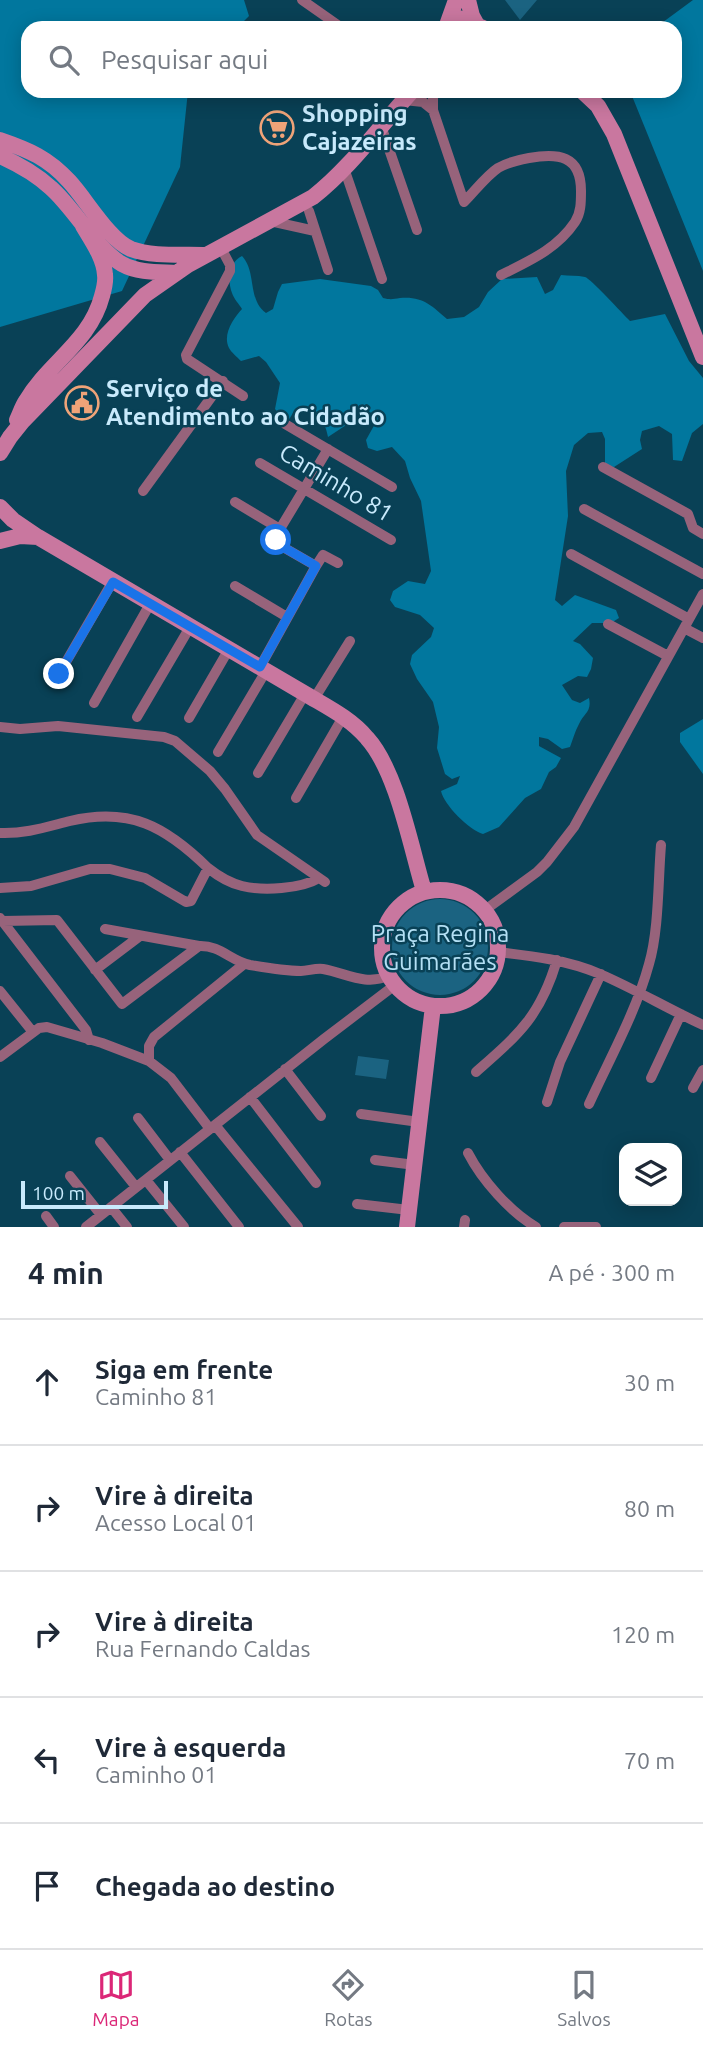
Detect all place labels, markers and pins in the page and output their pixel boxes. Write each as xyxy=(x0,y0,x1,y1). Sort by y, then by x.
place label: Shopping Cajazeiras xyxy=(302,100,417,155)
supermarket icon: Shopping Cajazeiras xyxy=(258,109,296,147)
place label: Serviço de Atendimento ao Cidadão xyxy=(106,375,385,430)
public building icon: Serviço de Atendimento ao Cidadão xyxy=(63,384,101,422)

